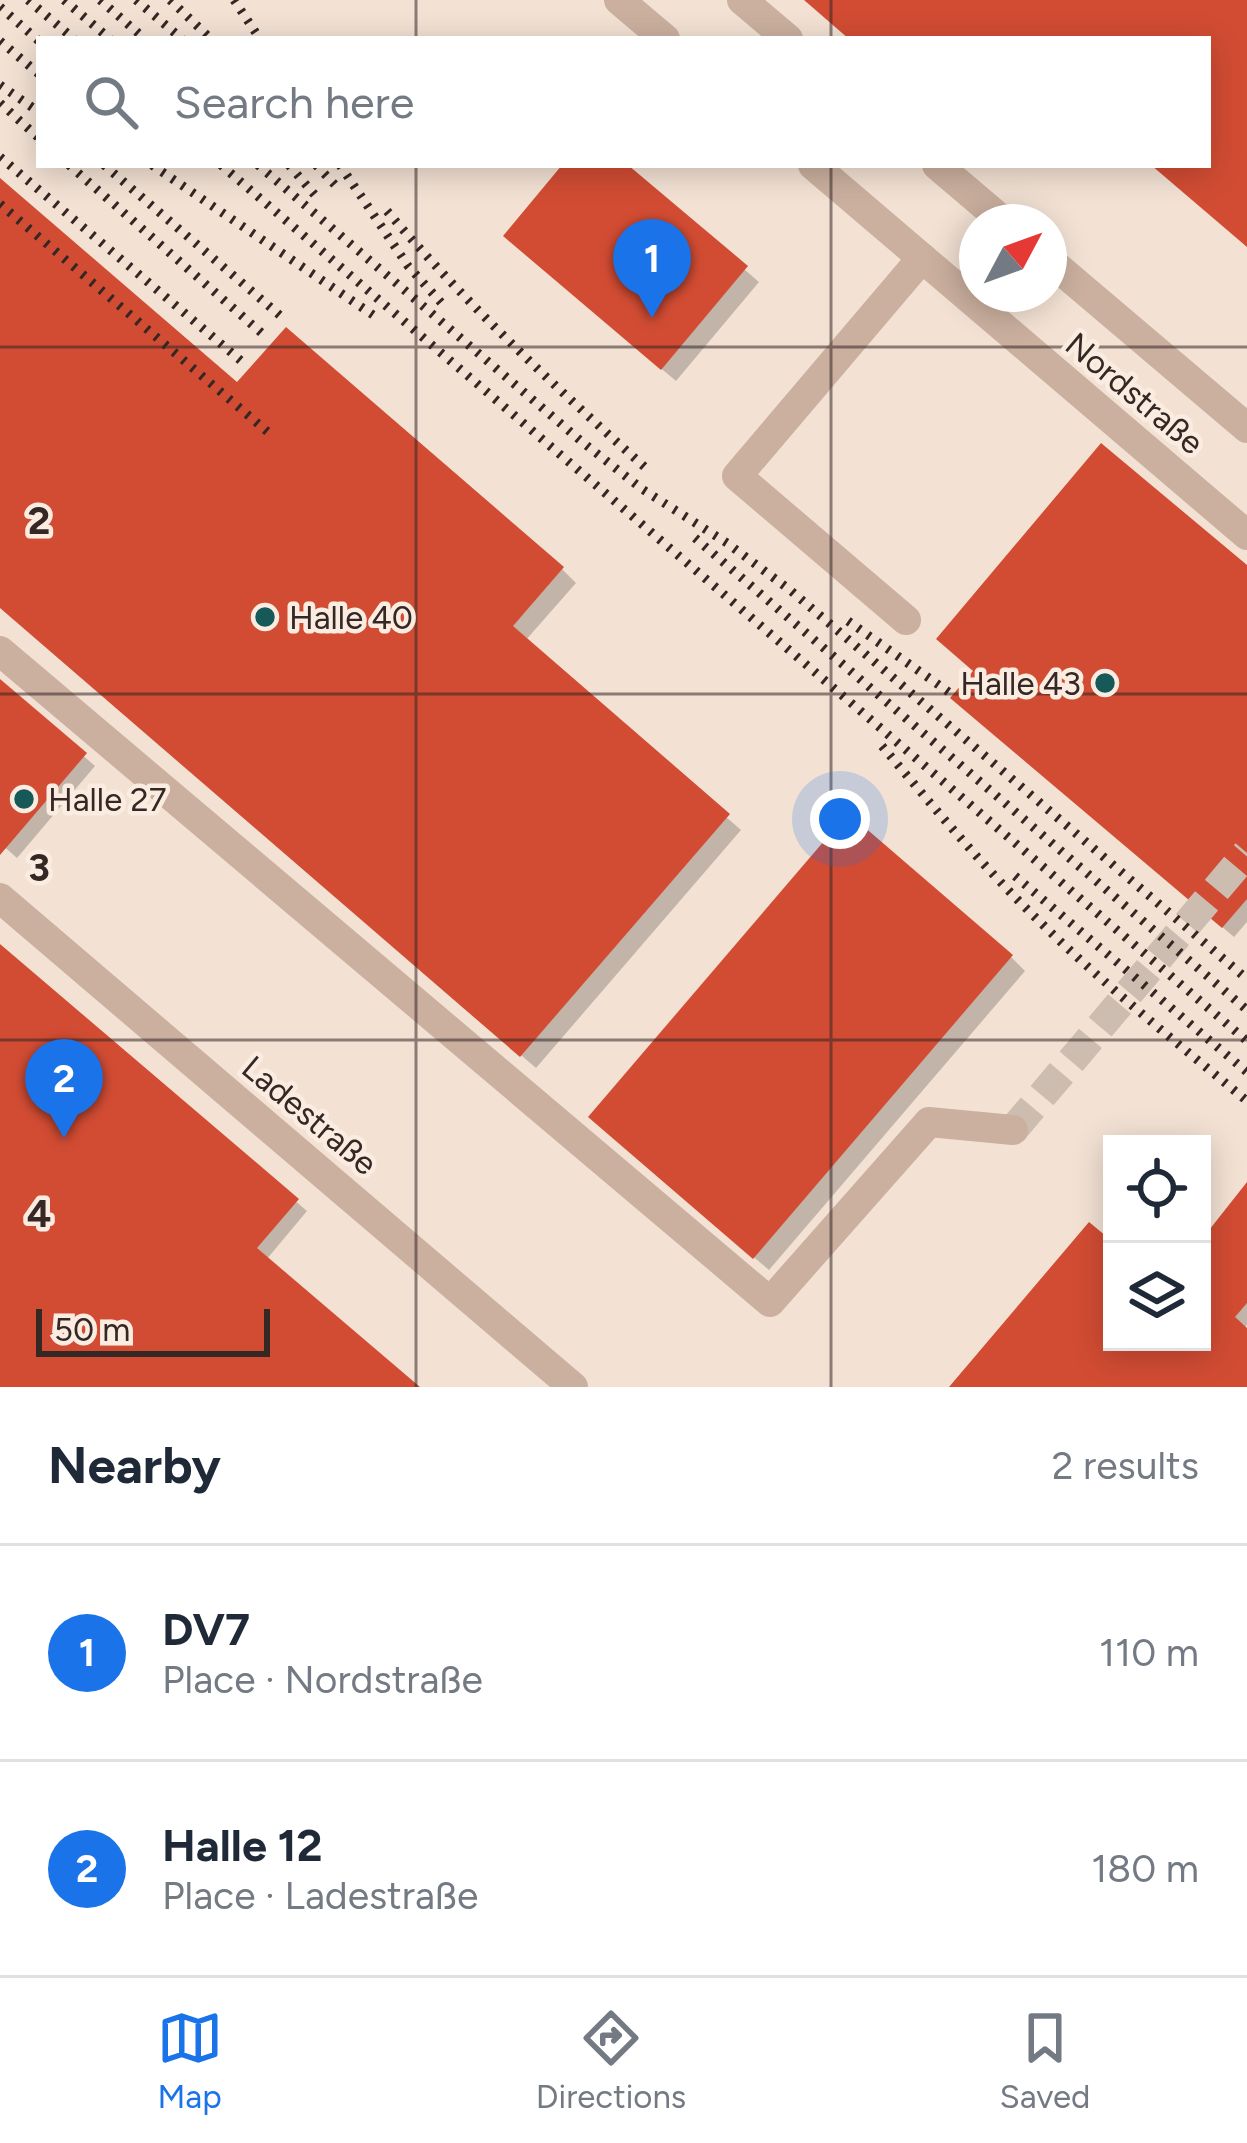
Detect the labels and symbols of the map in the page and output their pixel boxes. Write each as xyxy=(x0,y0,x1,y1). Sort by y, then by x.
north arrow xyxy=(959,204,1067,312)
pin: 1 xyxy=(613,219,691,318)
street label: Nordstraße xyxy=(1058,325,1211,462)
text: 2 xyxy=(28,497,50,544)
place label: Halle 40 xyxy=(289,598,413,637)
marker: Halle 40 xyxy=(252,604,278,630)
place label: Halle 43 xyxy=(960,664,1081,703)
marker: Halle 43 xyxy=(1092,670,1118,696)
place label: Halle 27 xyxy=(48,780,166,819)
marker: Halle 27 xyxy=(11,786,37,812)
your location xyxy=(810,789,870,849)
text: 3 xyxy=(28,844,50,891)
pin: 2 xyxy=(25,1039,103,1138)
street label: Ladestraße xyxy=(234,1048,385,1183)
text: 4 xyxy=(27,1190,51,1237)
scale bar xyxy=(36,1303,270,1356)

